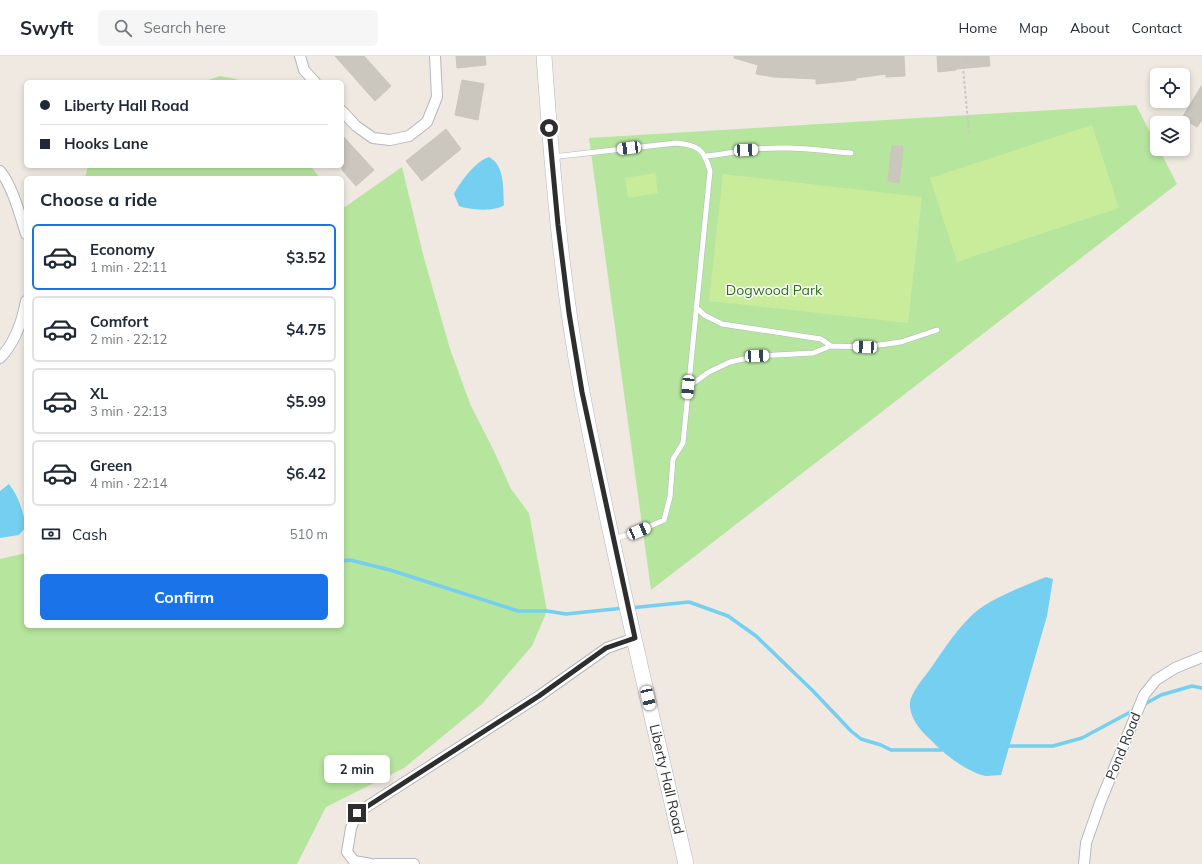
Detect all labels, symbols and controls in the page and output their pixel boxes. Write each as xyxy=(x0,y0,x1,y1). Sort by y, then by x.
search box xyxy=(98,10,378,46)
text: Swyft xyxy=(20,16,74,40)
icon: search xyxy=(112,17,134,39)
text: Search here xyxy=(144,18,226,37)
text: Home xyxy=(958,19,997,37)
text: Map xyxy=(1019,19,1048,37)
text: About xyxy=(1070,19,1110,37)
text: Contact xyxy=(1132,19,1182,37)
map controls xyxy=(1150,68,1190,156)
button: locate xyxy=(1150,68,1190,108)
text: Liberty Hall Road xyxy=(64,96,189,115)
button: layers xyxy=(1150,116,1190,156)
route start xyxy=(540,119,558,137)
text: Hooks Lane xyxy=(64,134,148,153)
car xyxy=(616,141,642,155)
car xyxy=(734,143,758,157)
text: Choose a ride xyxy=(40,188,157,211)
icon: car xyxy=(42,239,78,275)
text: Economy xyxy=(90,240,155,259)
text: $3.52 xyxy=(286,248,326,267)
text: 1 min · 22:11 xyxy=(90,259,167,275)
park label: Dogwood Park xyxy=(726,281,823,299)
icon: car xyxy=(42,311,78,347)
text: Comfort xyxy=(90,312,148,331)
text: $4.75 xyxy=(286,320,326,339)
text: 2 min · 22:12 xyxy=(90,331,167,347)
car xyxy=(853,340,877,354)
car xyxy=(745,349,769,363)
car xyxy=(681,375,695,399)
icon: car xyxy=(42,383,78,419)
text: XL xyxy=(90,384,108,403)
text: $5.99 xyxy=(286,392,326,411)
text: 3 min · 22:13 xyxy=(90,403,167,419)
icon: car xyxy=(42,455,78,491)
text: Green xyxy=(90,456,132,475)
text: $6.42 xyxy=(286,464,326,483)
text: 4 min · 22:14 xyxy=(90,475,167,491)
car xyxy=(626,521,652,541)
icon: cash xyxy=(40,523,62,545)
text: Cash xyxy=(72,525,107,544)
text: 510 m xyxy=(290,526,328,542)
button: Confirm xyxy=(40,574,328,620)
car xyxy=(639,685,657,711)
street label: Pond Road xyxy=(1101,710,1145,782)
street label: Liberty Hall Road xyxy=(646,722,688,836)
callout: 2 min xyxy=(324,755,390,783)
text: 2 min xyxy=(340,761,374,777)
route end xyxy=(348,804,366,822)

